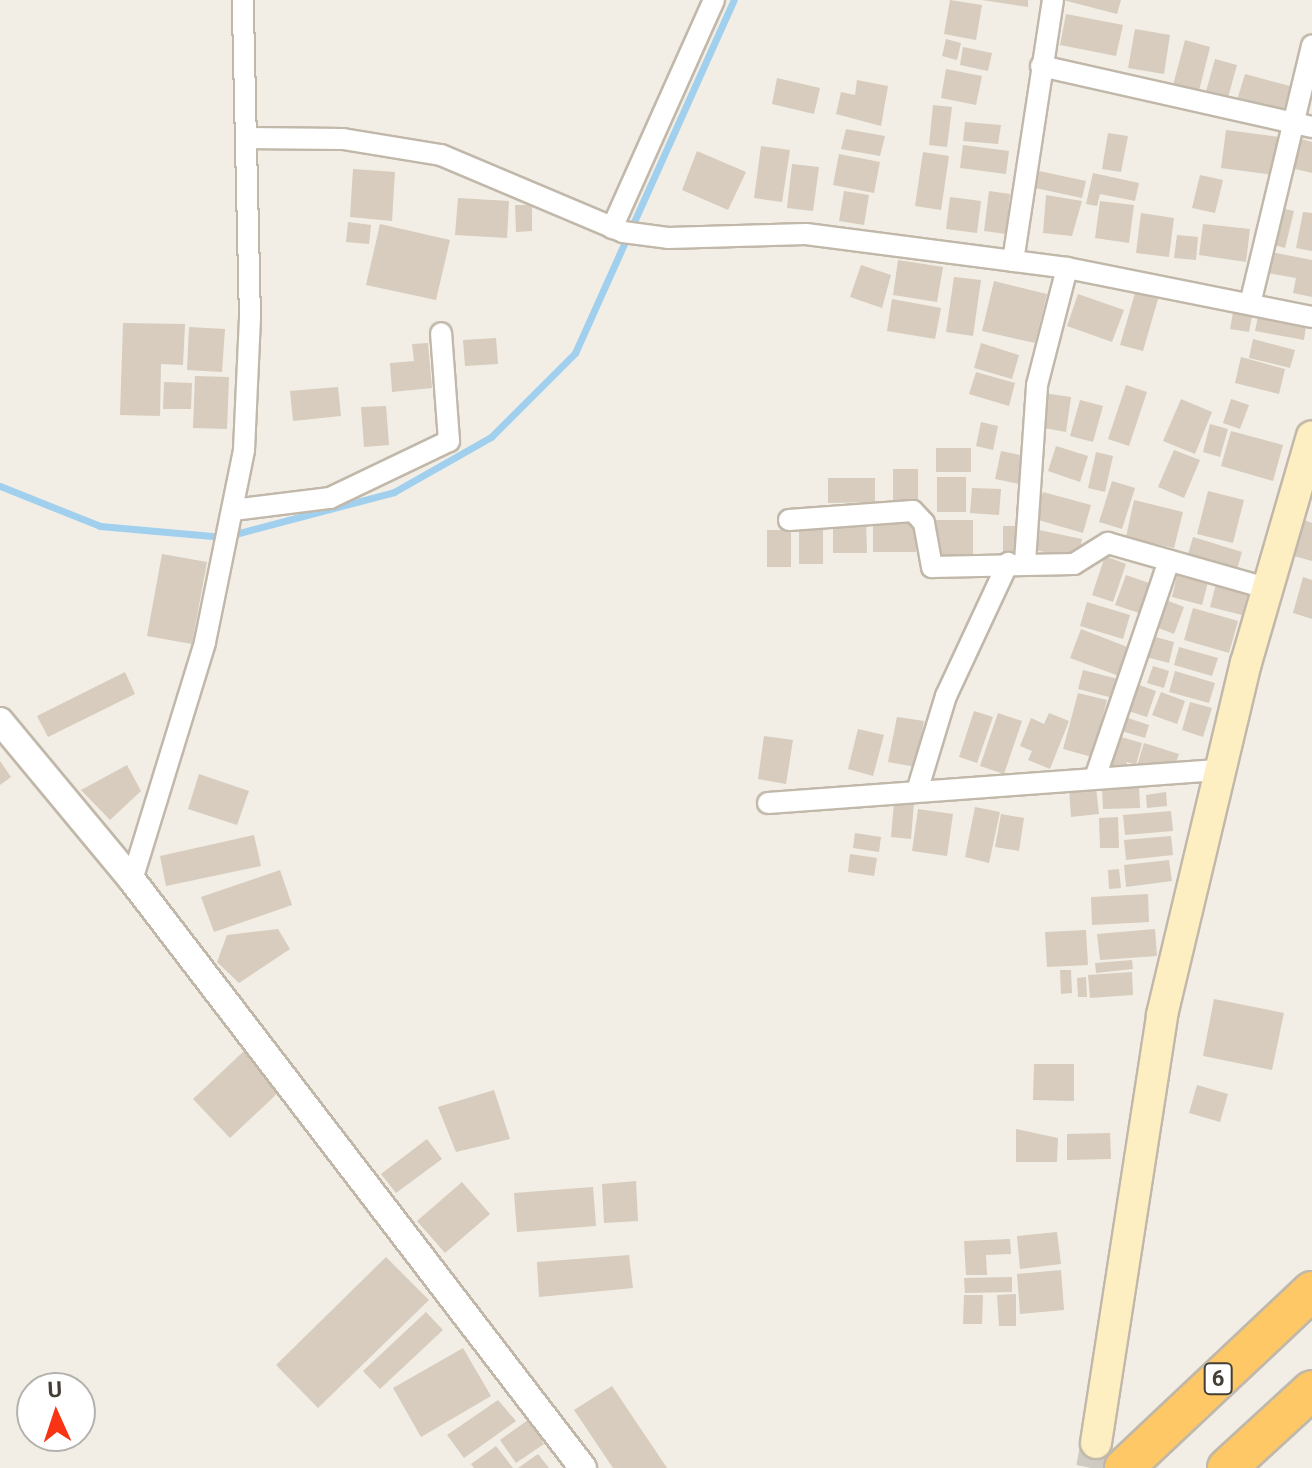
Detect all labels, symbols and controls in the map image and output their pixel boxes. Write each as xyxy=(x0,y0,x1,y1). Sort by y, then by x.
road number: 6 xyxy=(1202,1361,1234,1397)
north arrow xyxy=(16,1372,96,1452)
text: U xyxy=(47,1377,63,1402)

